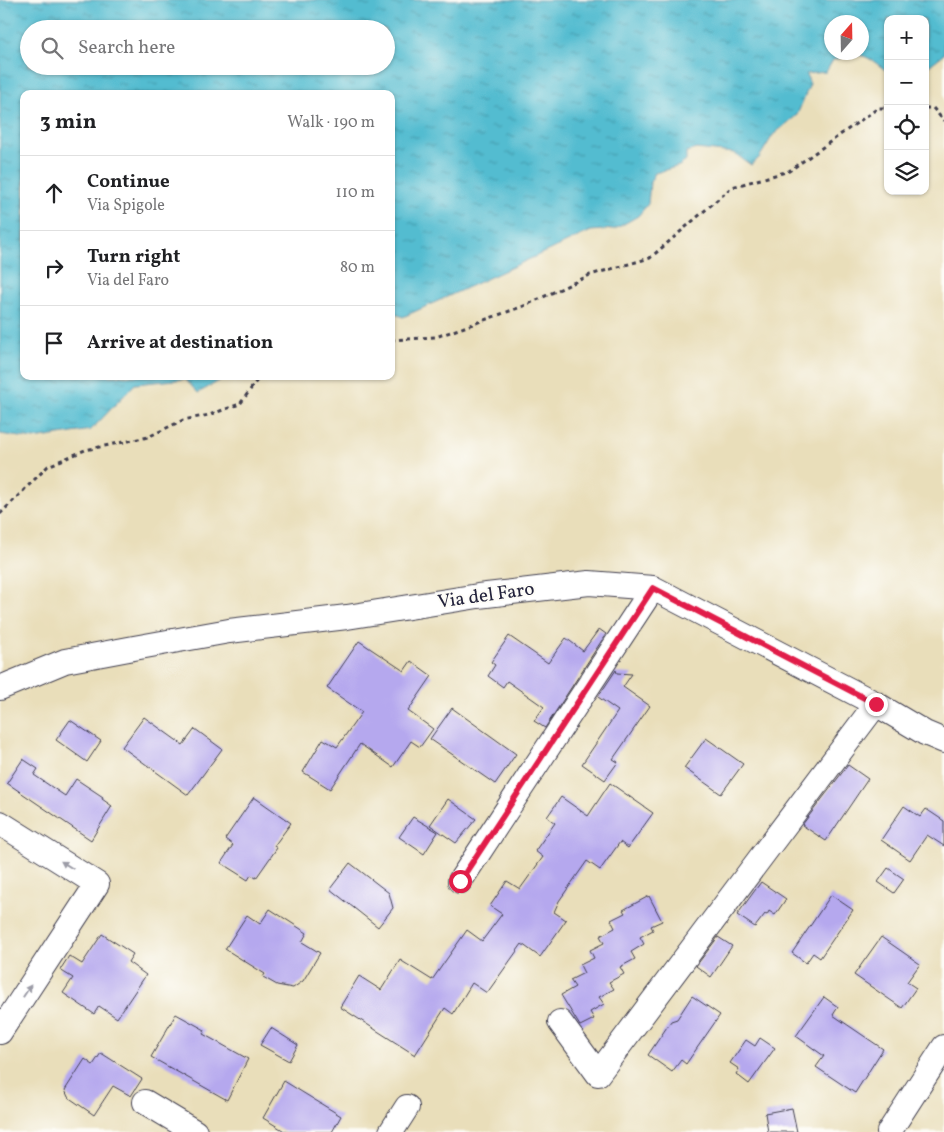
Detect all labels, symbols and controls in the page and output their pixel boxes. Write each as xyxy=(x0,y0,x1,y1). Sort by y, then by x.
north arrow xyxy=(824,15,869,60)
map controls xyxy=(884,15,929,195)
button: + xyxy=(884,15,929,60)
search box xyxy=(20,20,395,75)
icon: search xyxy=(38,34,66,62)
text: Search here xyxy=(78,35,175,61)
button: − xyxy=(884,60,929,105)
button: locate xyxy=(884,105,929,150)
text: 3 min xyxy=(40,108,96,137)
text: Walk · 190 m xyxy=(287,112,375,134)
button: layers xyxy=(884,150,929,195)
text: Continue xyxy=(87,169,170,195)
icon: ahead xyxy=(40,179,68,207)
text: 110 m xyxy=(336,182,375,204)
text: Via Spigole xyxy=(87,195,165,217)
text: Turn right xyxy=(87,244,180,270)
icon: right xyxy=(40,254,68,282)
text: 80 m xyxy=(340,257,375,279)
text: Via del Faro xyxy=(87,270,169,292)
icon: arrive xyxy=(40,329,68,357)
text: Arrive at destination xyxy=(87,330,273,356)
street label: Via del Faro xyxy=(436,576,536,616)
route end xyxy=(865,693,888,716)
one-way arrow xyxy=(61,861,74,870)
route start xyxy=(449,870,472,893)
one-way arrow xyxy=(22,984,31,998)

